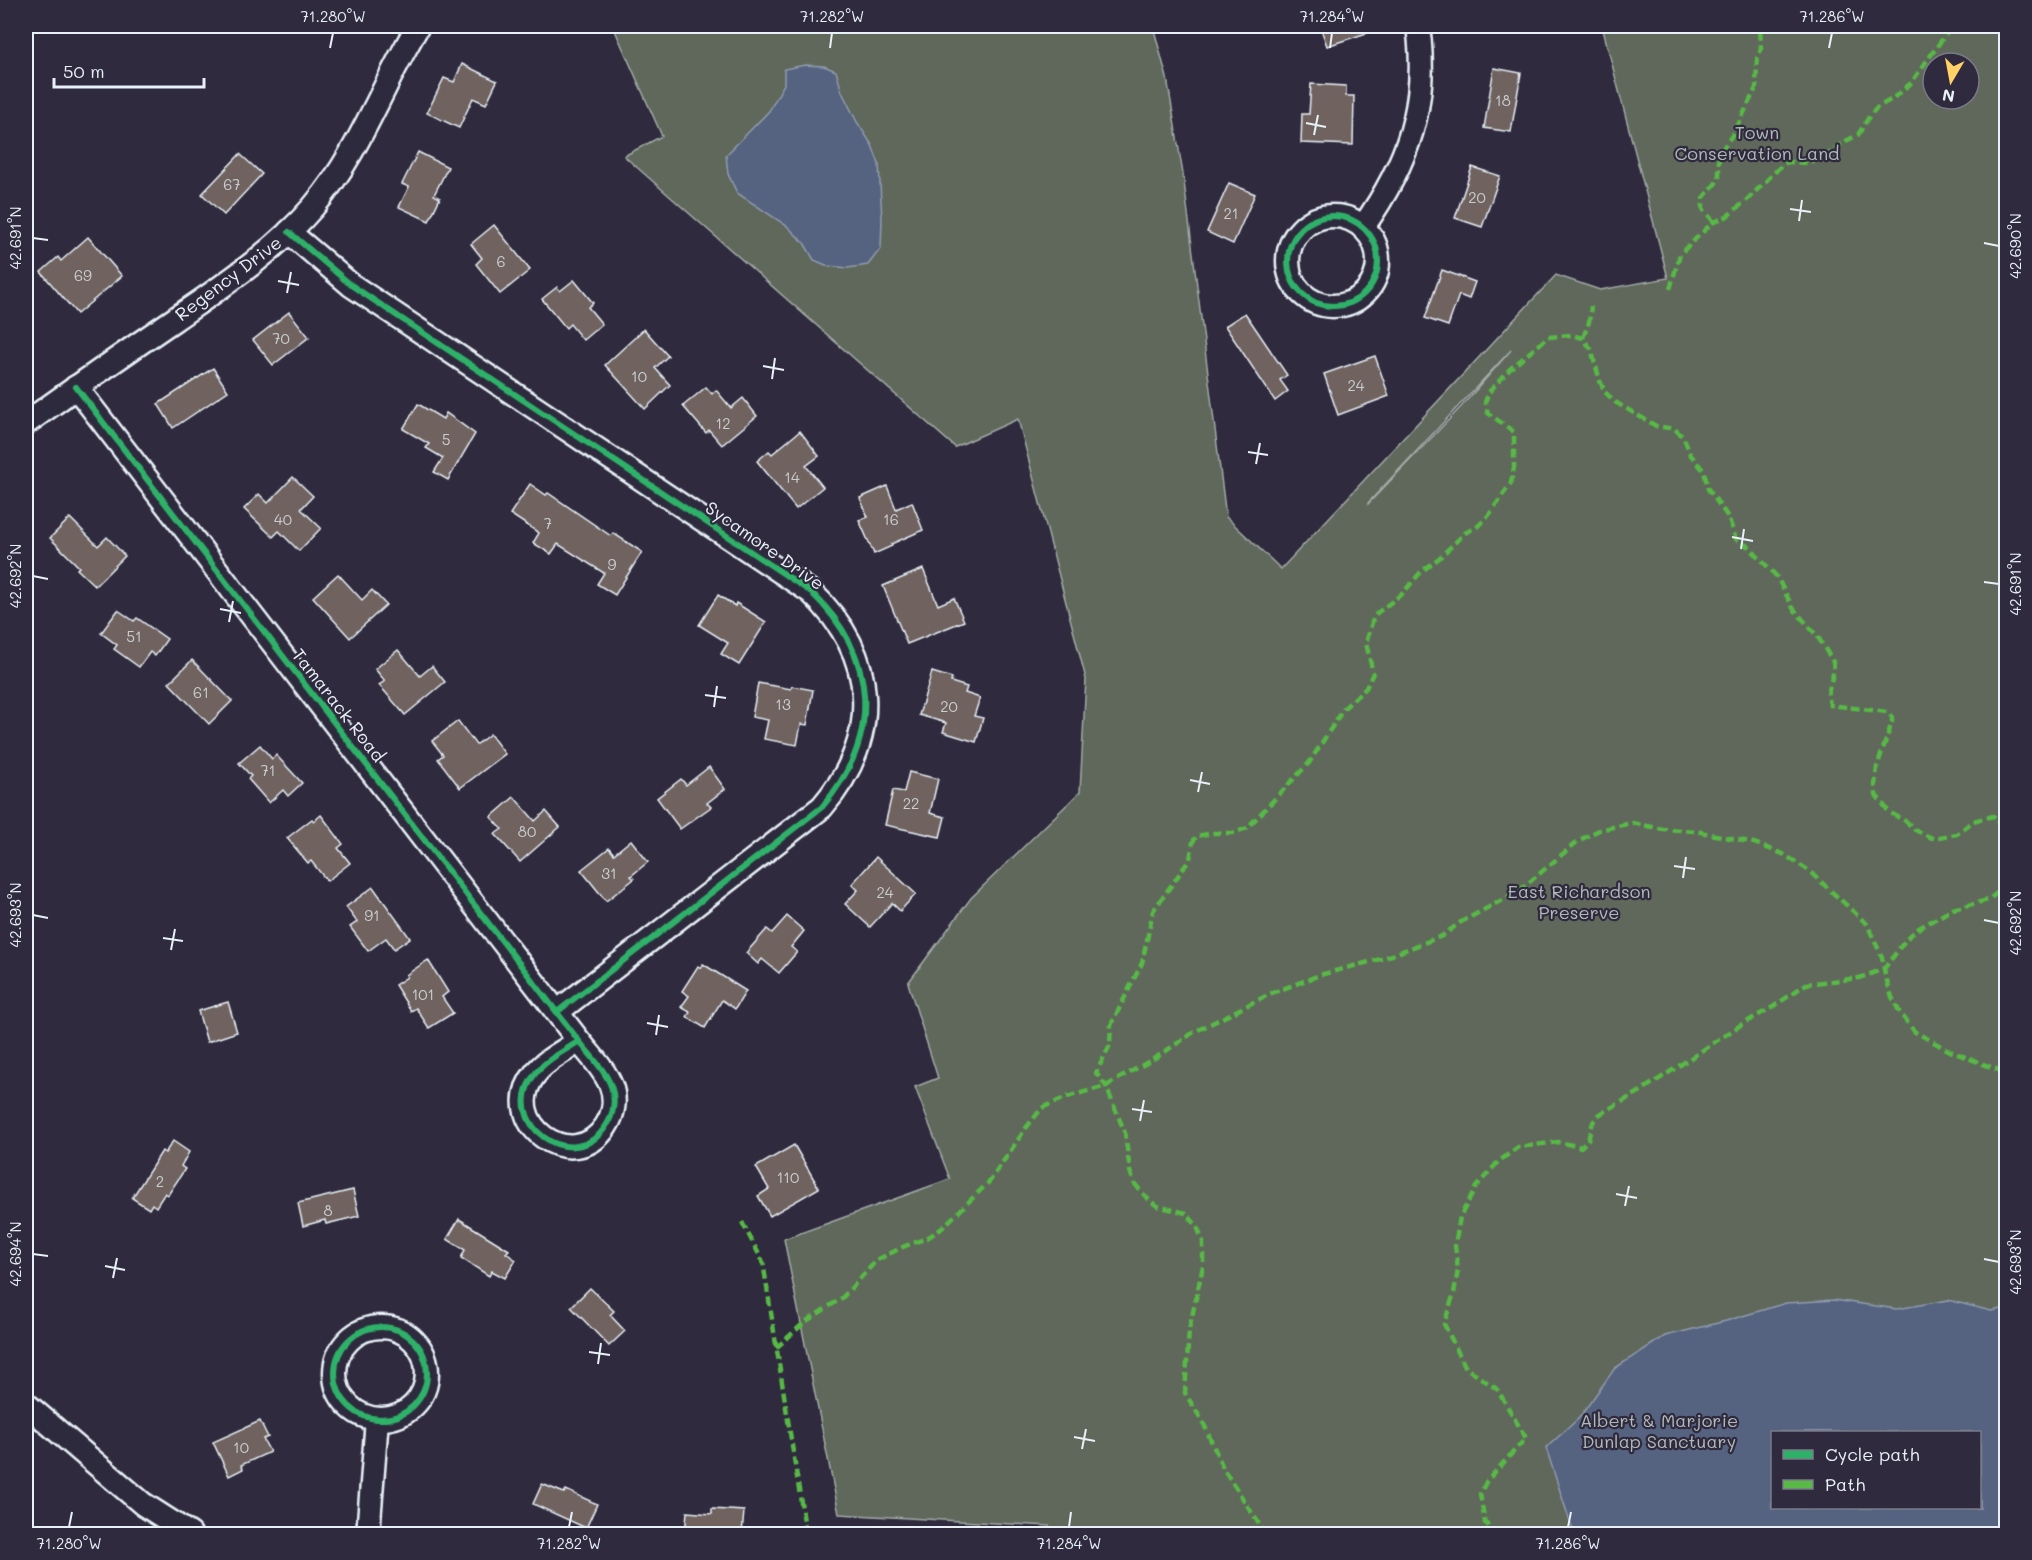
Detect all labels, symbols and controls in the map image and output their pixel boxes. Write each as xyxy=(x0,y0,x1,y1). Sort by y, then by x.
text: 71.280°W xyxy=(300,6,366,26)
text: 71.282°W xyxy=(800,6,864,26)
text: 71.284°W xyxy=(1300,6,1364,26)
text: 71.286°W xyxy=(1800,6,1864,26)
scale bar xyxy=(54,51,204,89)
north arrow xyxy=(1921,51,1981,111)
text: 50 m xyxy=(63,59,105,83)
text: N xyxy=(1940,85,1956,108)
house number: 18 xyxy=(1495,90,1511,110)
park label: Town Conservation Land xyxy=(1674,120,1840,165)
house number: 67 xyxy=(223,174,241,194)
house number: 20 xyxy=(1468,187,1486,207)
house number: 21 xyxy=(1223,203,1239,223)
text: 42.691°N xyxy=(5,206,25,270)
text: 42.690°N xyxy=(2005,213,2025,279)
street label: Regency Drive xyxy=(170,230,286,326)
house number: 6 xyxy=(496,251,506,271)
house number: 69 xyxy=(74,265,92,285)
house number: 70 xyxy=(272,328,290,348)
house number: 10 xyxy=(631,366,647,386)
house number: 24 xyxy=(1347,375,1365,395)
house number: 12 xyxy=(715,413,731,433)
house number: 5 xyxy=(442,429,450,449)
house number: 14 xyxy=(784,467,800,487)
street label: Sycamore Drive xyxy=(701,495,829,595)
house number: 40 xyxy=(274,509,292,529)
house number: 16 xyxy=(883,509,899,529)
house number: 7 xyxy=(544,513,552,533)
text: 42.692°N xyxy=(5,544,25,608)
text: 42.691°N xyxy=(2005,552,2025,616)
house number: 9 xyxy=(608,554,617,574)
house number: 51 xyxy=(126,626,142,646)
street label: Tamarack Road xyxy=(287,643,391,767)
house number: 61 xyxy=(193,682,209,702)
house number: 13 xyxy=(775,694,791,714)
house number: 20 xyxy=(940,696,958,716)
house number: 71 xyxy=(260,760,276,780)
house number: 22 xyxy=(903,793,919,813)
house number: 80 xyxy=(518,821,536,841)
house number: 31 xyxy=(601,863,617,883)
park label: East Richardson Preserve xyxy=(1508,879,1650,924)
text: 42.693°N xyxy=(5,882,25,948)
house number: 24 xyxy=(876,882,894,902)
text: 42.692°N xyxy=(2005,891,2025,955)
house number: 91 xyxy=(364,905,380,925)
house number: 101 xyxy=(412,984,434,1004)
house number: 110 xyxy=(777,1167,799,1187)
house number: 2 xyxy=(156,1171,164,1191)
house number: 8 xyxy=(323,1200,333,1220)
text: 42.694°N xyxy=(5,1221,25,1287)
text: 42.693°N xyxy=(2005,1229,2025,1295)
park label: Albert & Marjorie Dunlap Sanctuary xyxy=(1580,1408,1738,1453)
legend xyxy=(1771,1431,1981,1509)
house number: 10 xyxy=(233,1437,249,1457)
text: Cycle path xyxy=(1825,1442,1920,1466)
text: Path xyxy=(1825,1472,1865,1496)
text: 71.280°W xyxy=(36,1533,102,1553)
text: 71.282°W xyxy=(537,1533,601,1553)
text: 71.284°W xyxy=(1037,1533,1101,1553)
text: 71.286°W xyxy=(1536,1533,1600,1553)

